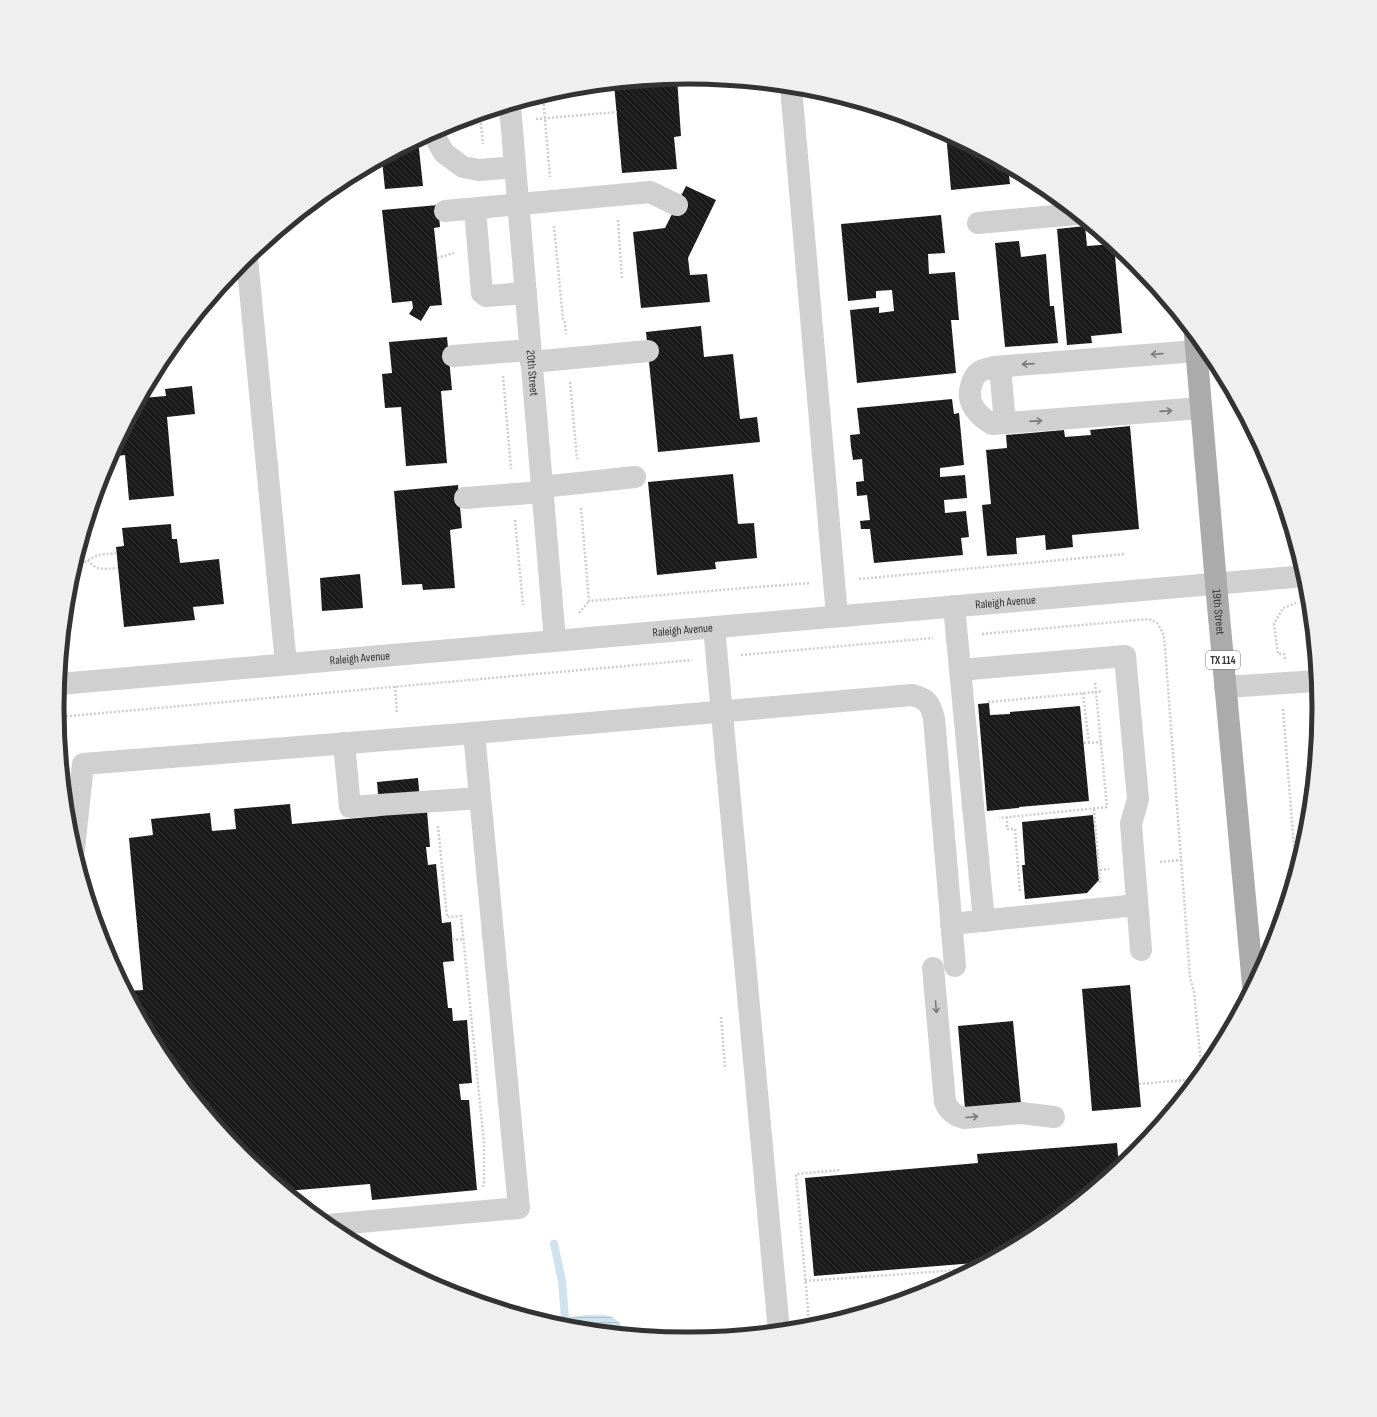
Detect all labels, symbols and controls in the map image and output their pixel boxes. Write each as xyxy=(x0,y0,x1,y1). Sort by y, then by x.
street label: 20th Street xyxy=(523,349,541,397)
one-way arrow xyxy=(1151,351,1164,358)
one-way arrow xyxy=(1022,361,1035,368)
one-way arrow xyxy=(1159,407,1172,414)
one-way arrow xyxy=(1029,417,1042,424)
street label: 19th Street xyxy=(1209,589,1228,636)
street label: Raleigh Avenue xyxy=(975,592,1036,613)
street label: Raleigh Avenue xyxy=(652,620,714,641)
street label: Raleigh Avenue xyxy=(329,648,391,669)
road number: TX 114 xyxy=(1206,651,1240,669)
one-way arrow xyxy=(933,1000,940,1013)
one-way arrow xyxy=(965,1114,978,1121)

